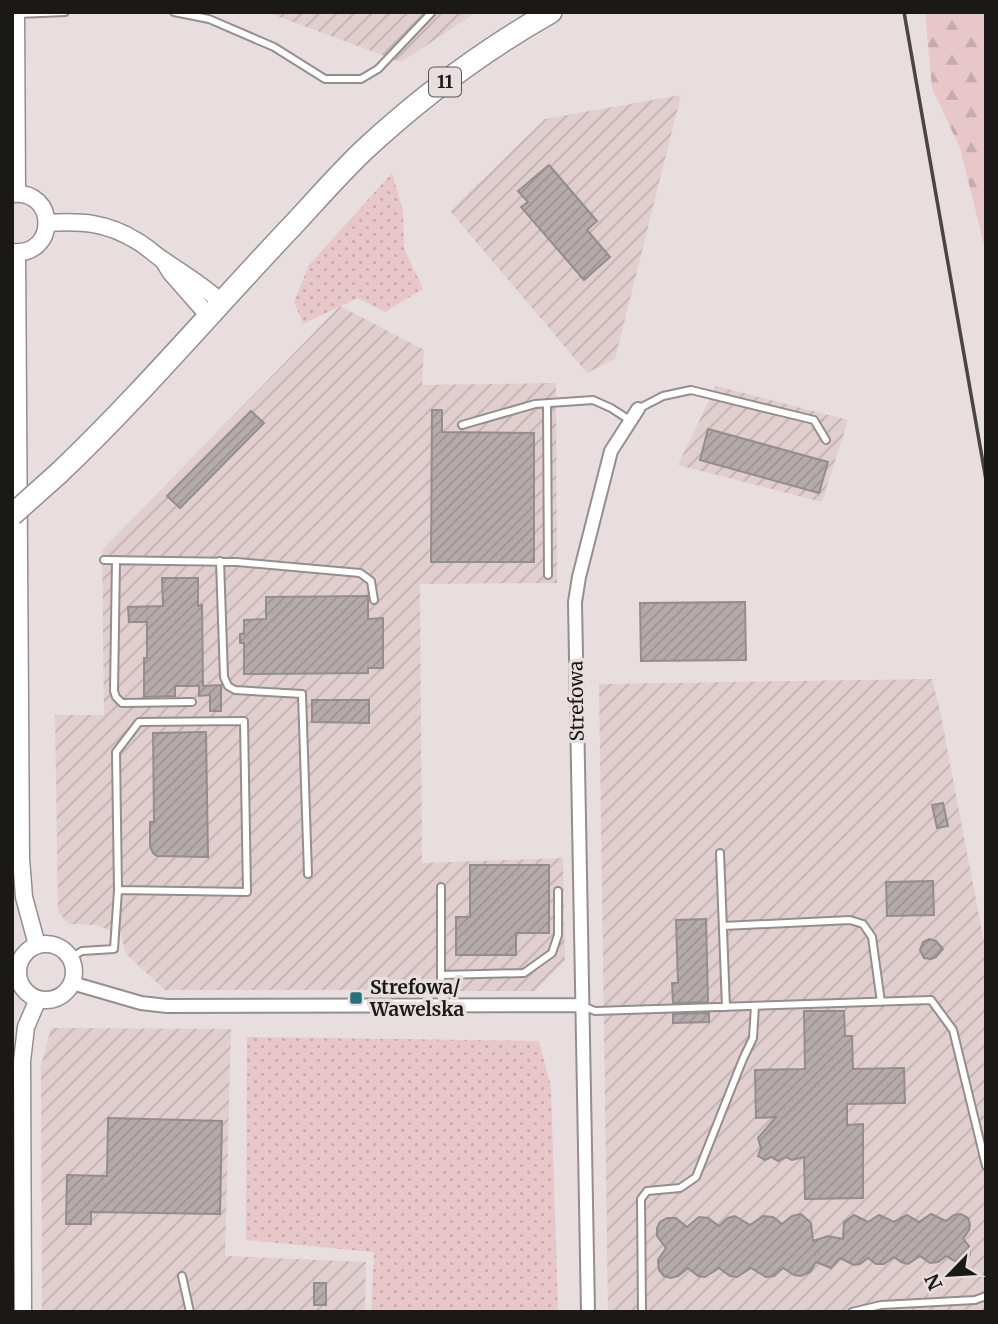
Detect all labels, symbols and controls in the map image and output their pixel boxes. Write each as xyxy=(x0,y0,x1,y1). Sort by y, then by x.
road number: 11 xyxy=(429,68,461,96)
street label: Strefowa xyxy=(563,660,589,742)
place label: Strefowa/ Wawelska xyxy=(369,975,465,1021)
marker: Strefowa/ Wawelska xyxy=(348,990,364,1006)
north arrow xyxy=(914,1240,984,1310)
text: N xyxy=(920,1270,948,1294)

